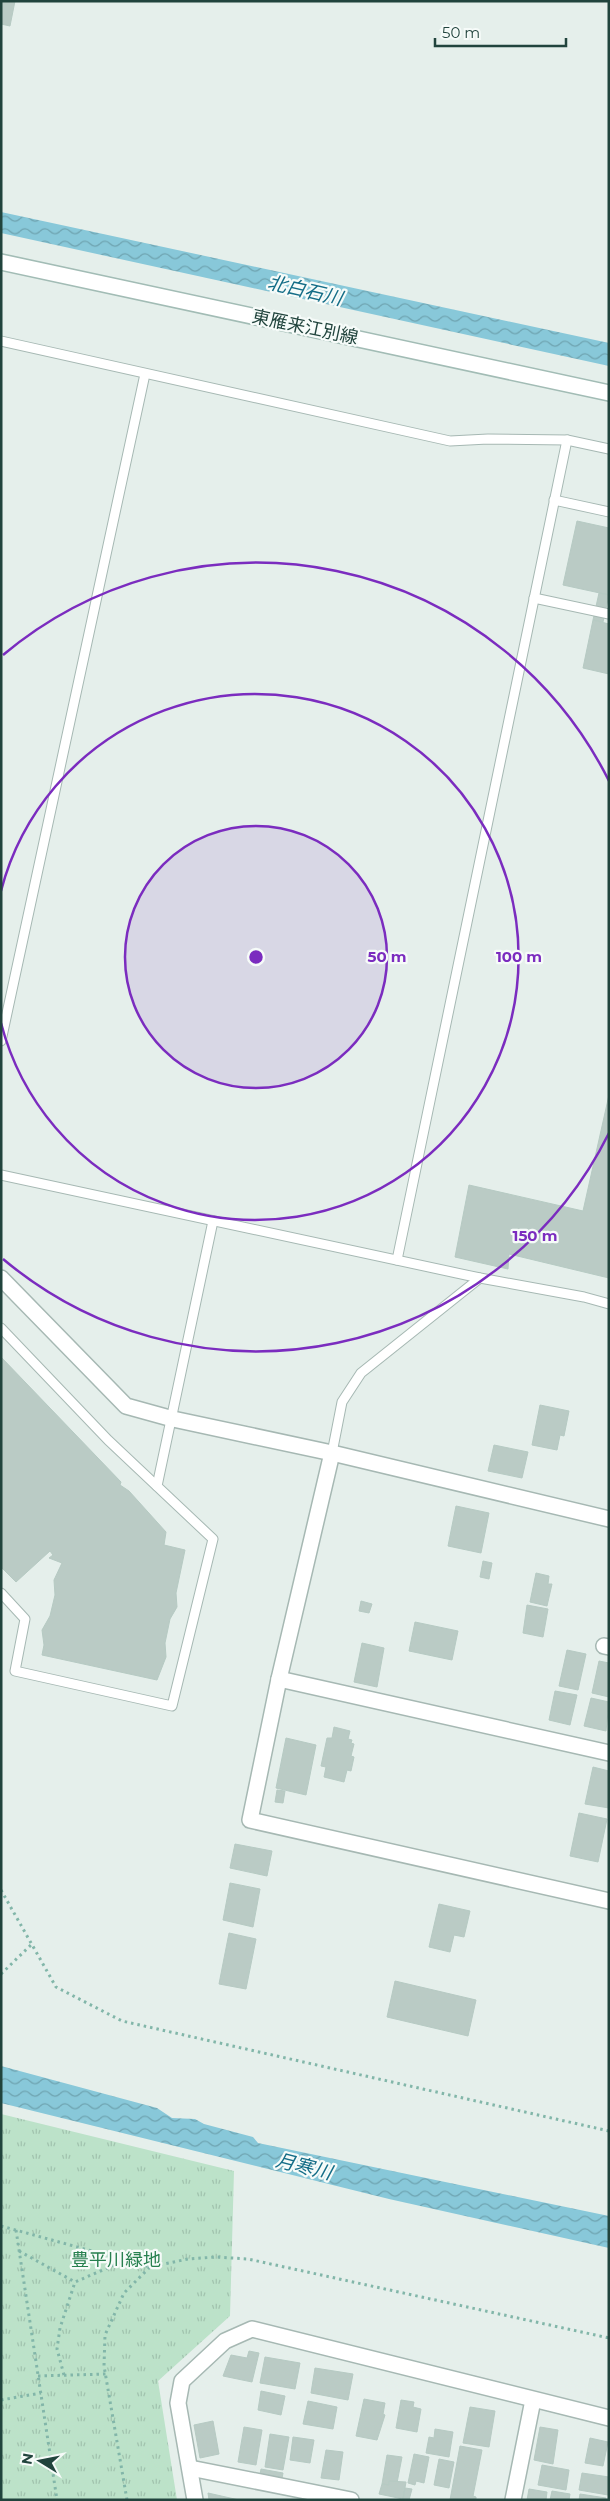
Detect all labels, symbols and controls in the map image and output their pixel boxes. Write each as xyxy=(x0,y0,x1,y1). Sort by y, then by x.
scale bar xyxy=(435,15,566,47)
text: 50 m xyxy=(442,23,480,42)
water label: 北白石川 xyxy=(265,271,346,311)
street label: 東雁来江別線 xyxy=(250,305,360,349)
text: 50 m xyxy=(367,947,407,966)
text: 100 m xyxy=(496,947,542,966)
centre of rings xyxy=(247,948,265,966)
text: 150 m xyxy=(513,1226,557,1245)
water label: 月寒川 xyxy=(273,2148,336,2185)
park label: 豊平川緑地 xyxy=(71,2249,161,2271)
north arrow xyxy=(15,2436,65,2486)
text: N xyxy=(17,2452,37,2466)

